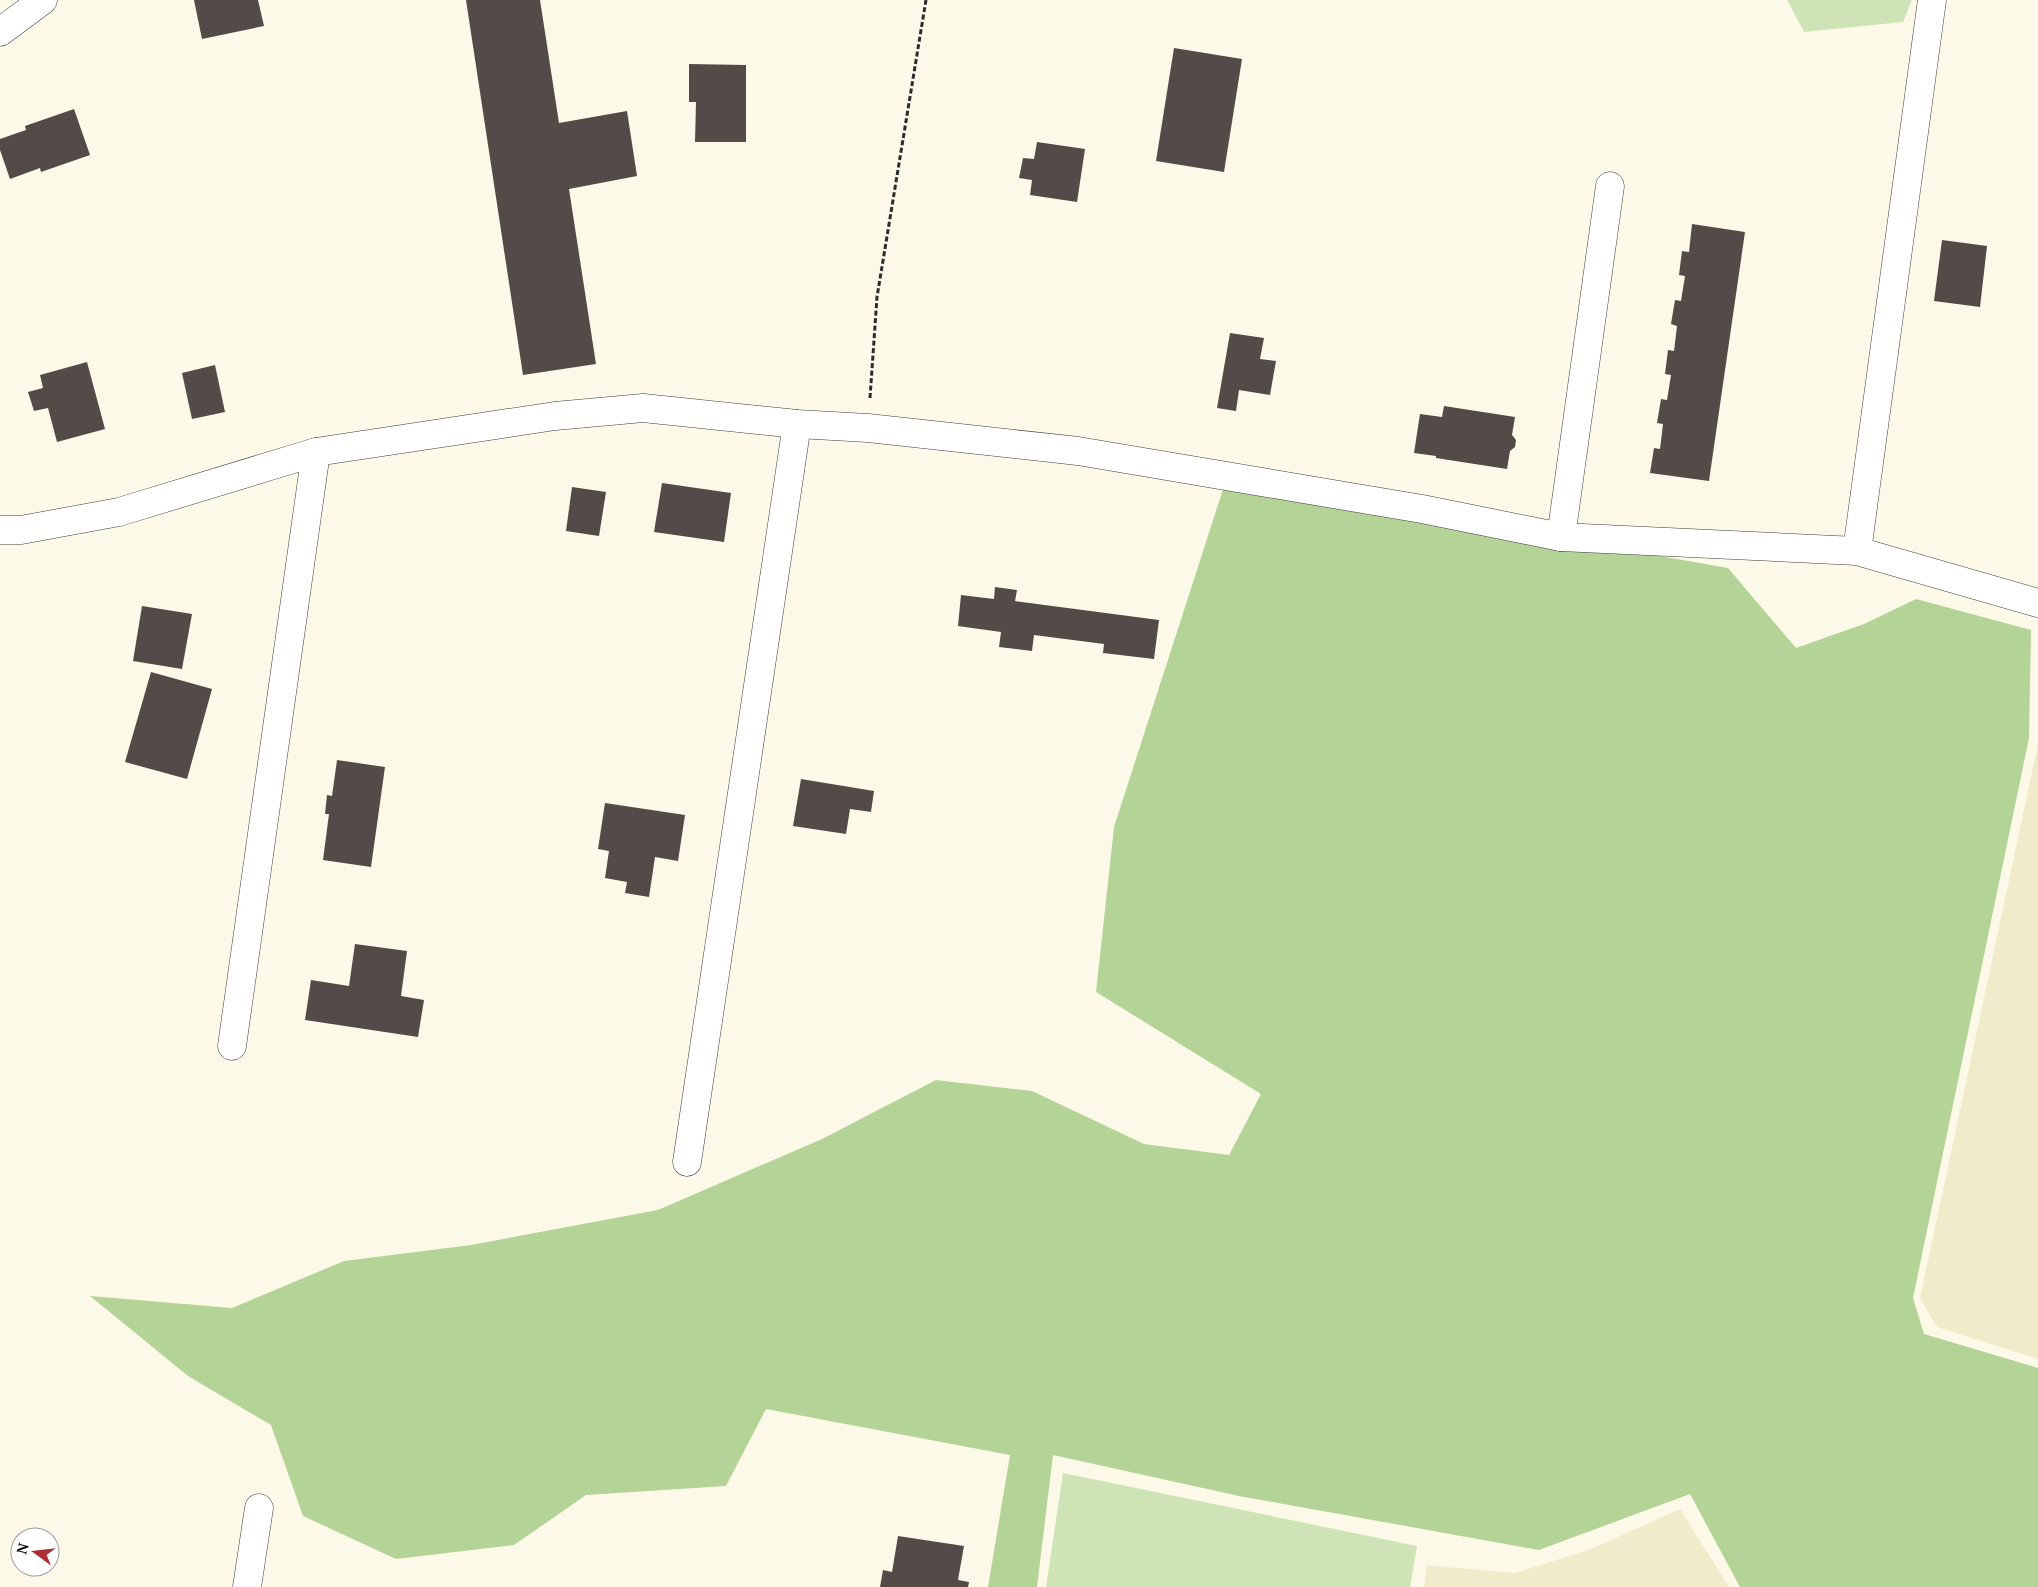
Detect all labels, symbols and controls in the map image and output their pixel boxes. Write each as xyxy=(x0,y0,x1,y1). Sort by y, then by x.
north arrow xyxy=(10,1527,60,1577)
text: N xyxy=(11,1541,33,1556)

